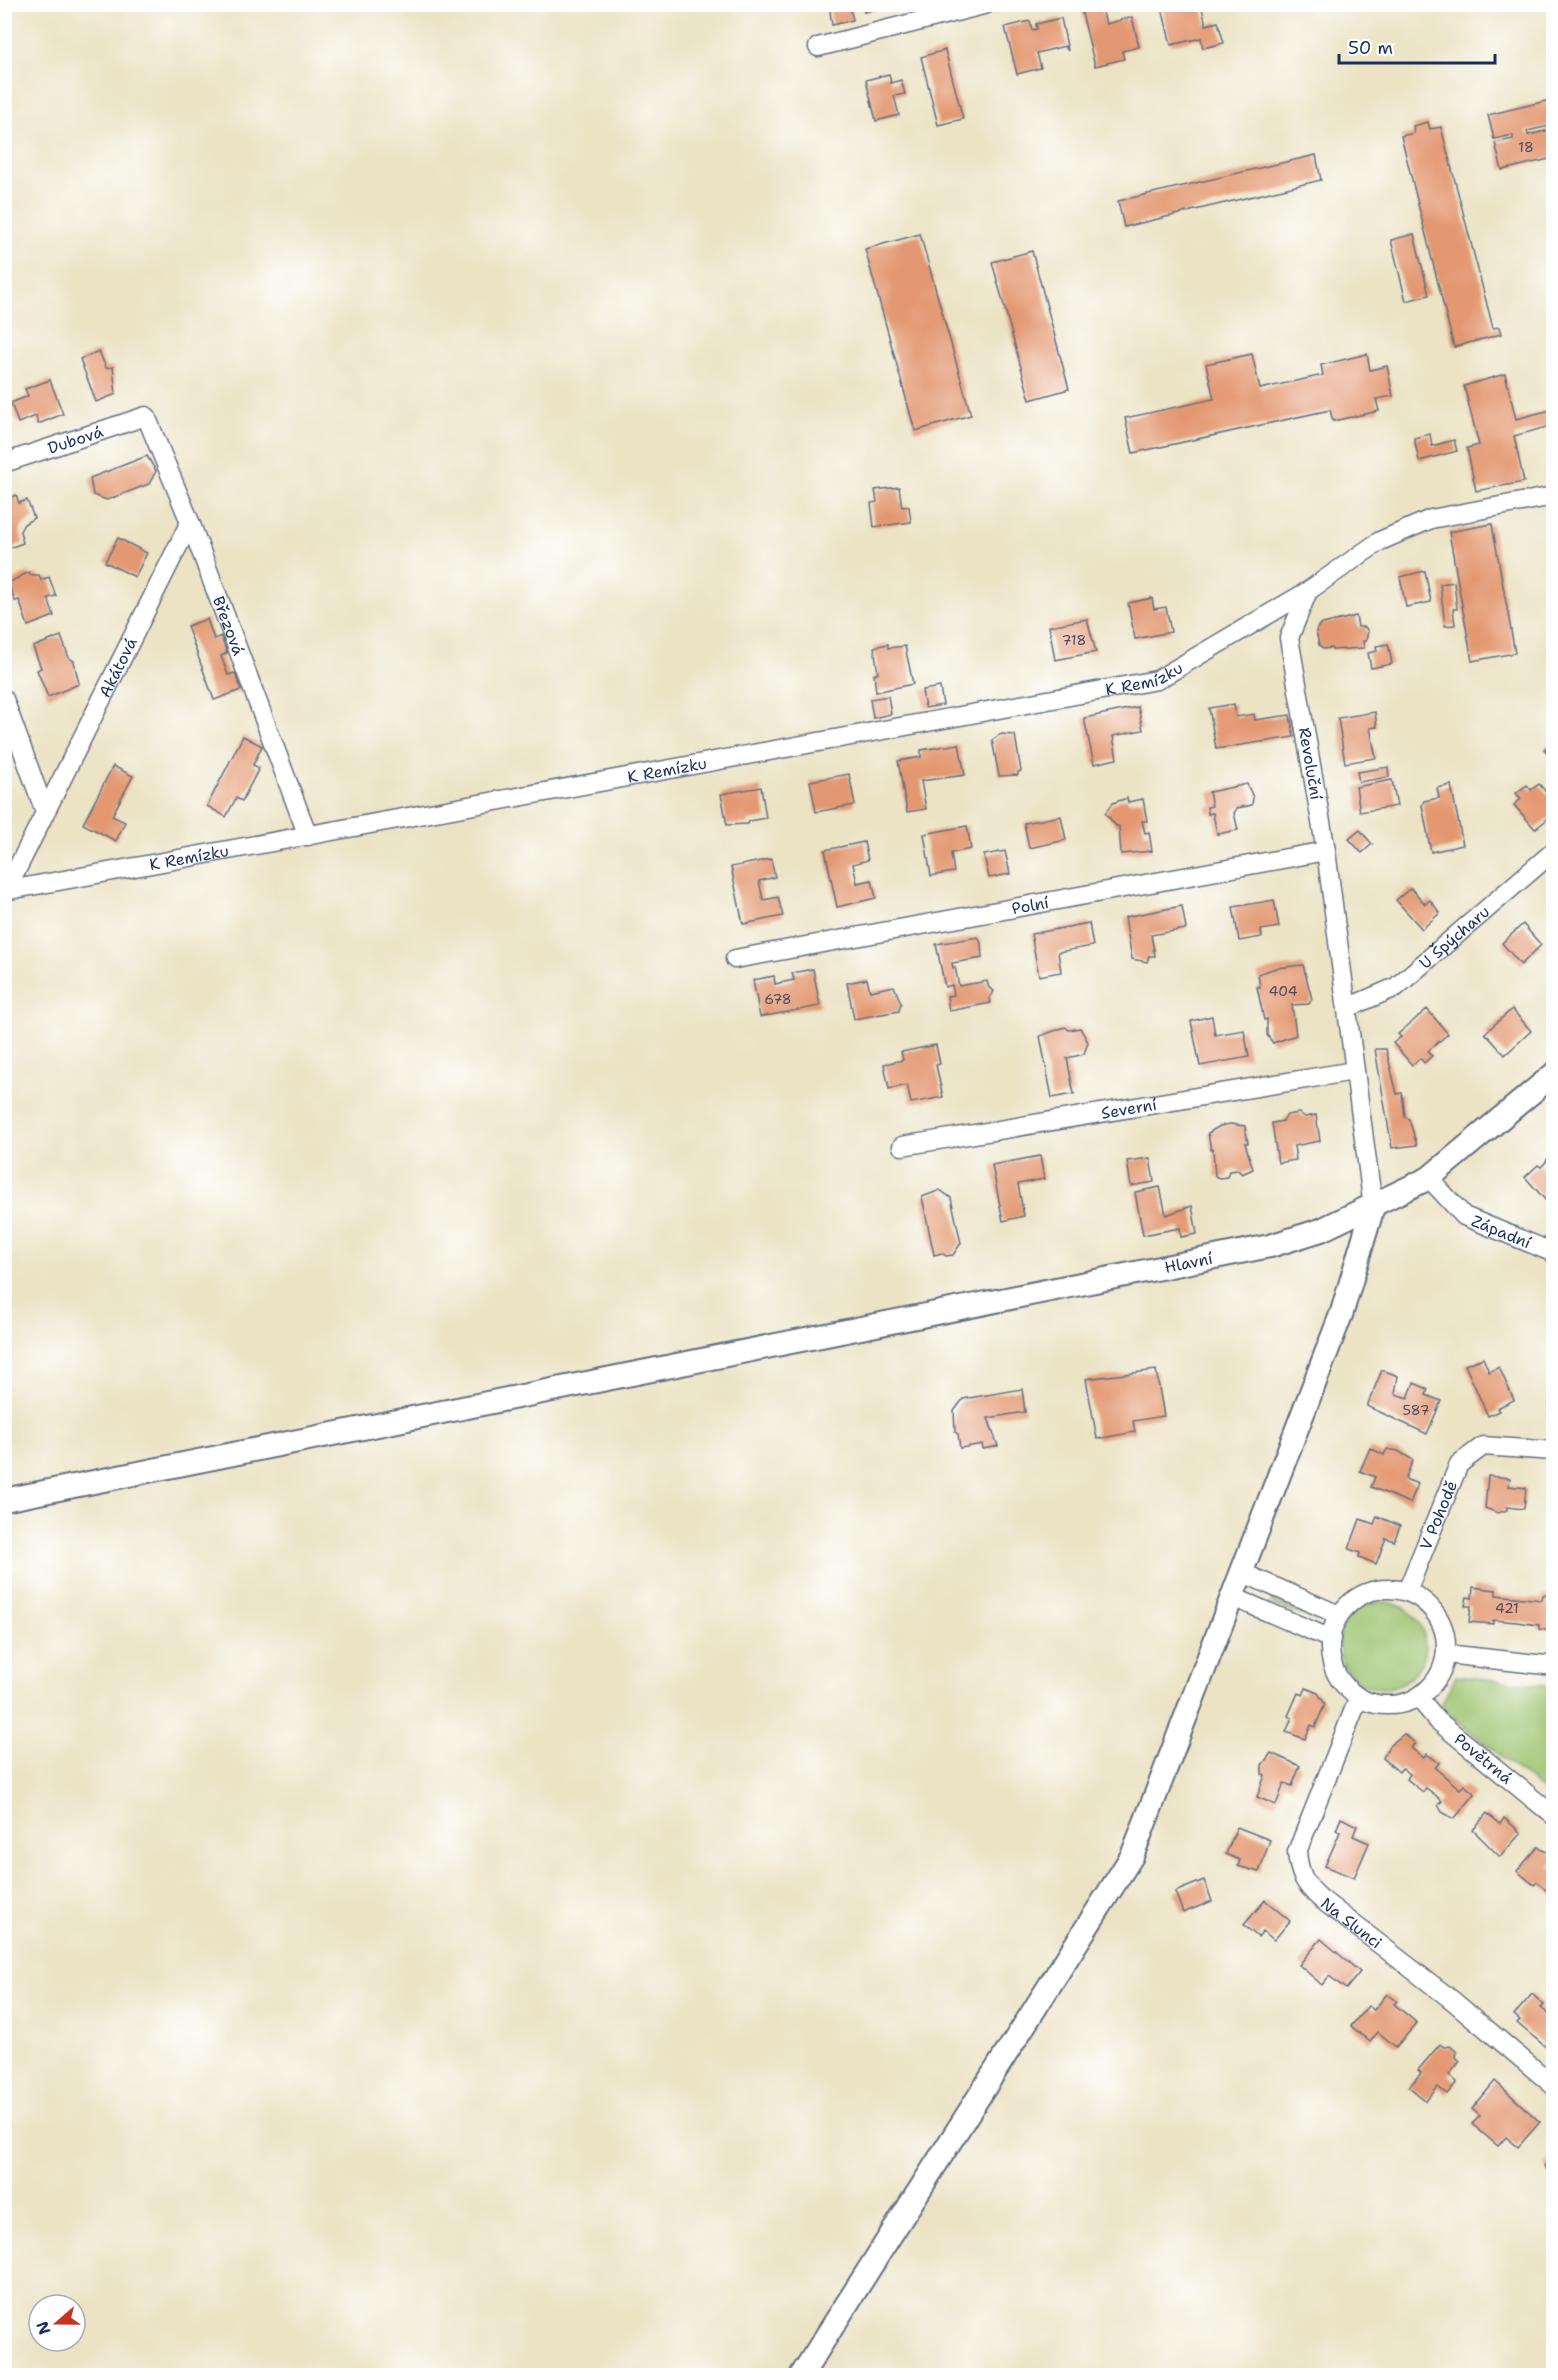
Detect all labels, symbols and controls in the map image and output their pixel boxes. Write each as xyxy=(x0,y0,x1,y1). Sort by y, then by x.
scale bar xyxy=(1339,27,1495,65)
text: 50 m xyxy=(1348,36,1393,60)
house number: 18 xyxy=(1518,138,1534,156)
street label: Dubová xyxy=(45,421,106,459)
street label: Březová xyxy=(208,593,249,658)
house number: 718 xyxy=(1062,631,1086,649)
street label: Akátová xyxy=(94,634,142,701)
street label: K Remízku xyxy=(1104,657,1187,700)
street label: Revoluční xyxy=(1294,726,1327,802)
street label: K Remízku xyxy=(626,753,708,788)
street label: K Remízku xyxy=(148,840,230,875)
street label: Polní xyxy=(1010,892,1051,919)
street label: U Špýcharu xyxy=(1415,901,1494,973)
house number: 404 xyxy=(1269,982,1298,1000)
house number: 678 xyxy=(764,990,792,1008)
street label: Severní xyxy=(1100,1094,1159,1124)
street label: Západní xyxy=(1468,1210,1534,1254)
street label: Hlavní xyxy=(1163,1248,1215,1278)
house number: 587 xyxy=(1403,1401,1429,1419)
street label: V Pohodě xyxy=(1415,1477,1462,1553)
house number: 421 xyxy=(1495,1599,1519,1617)
street label: Povětrná xyxy=(1450,1729,1517,1789)
street label: Na Slunci xyxy=(1316,1893,1386,1953)
north arrow xyxy=(27,2293,87,2353)
text: N xyxy=(31,2318,55,2338)

